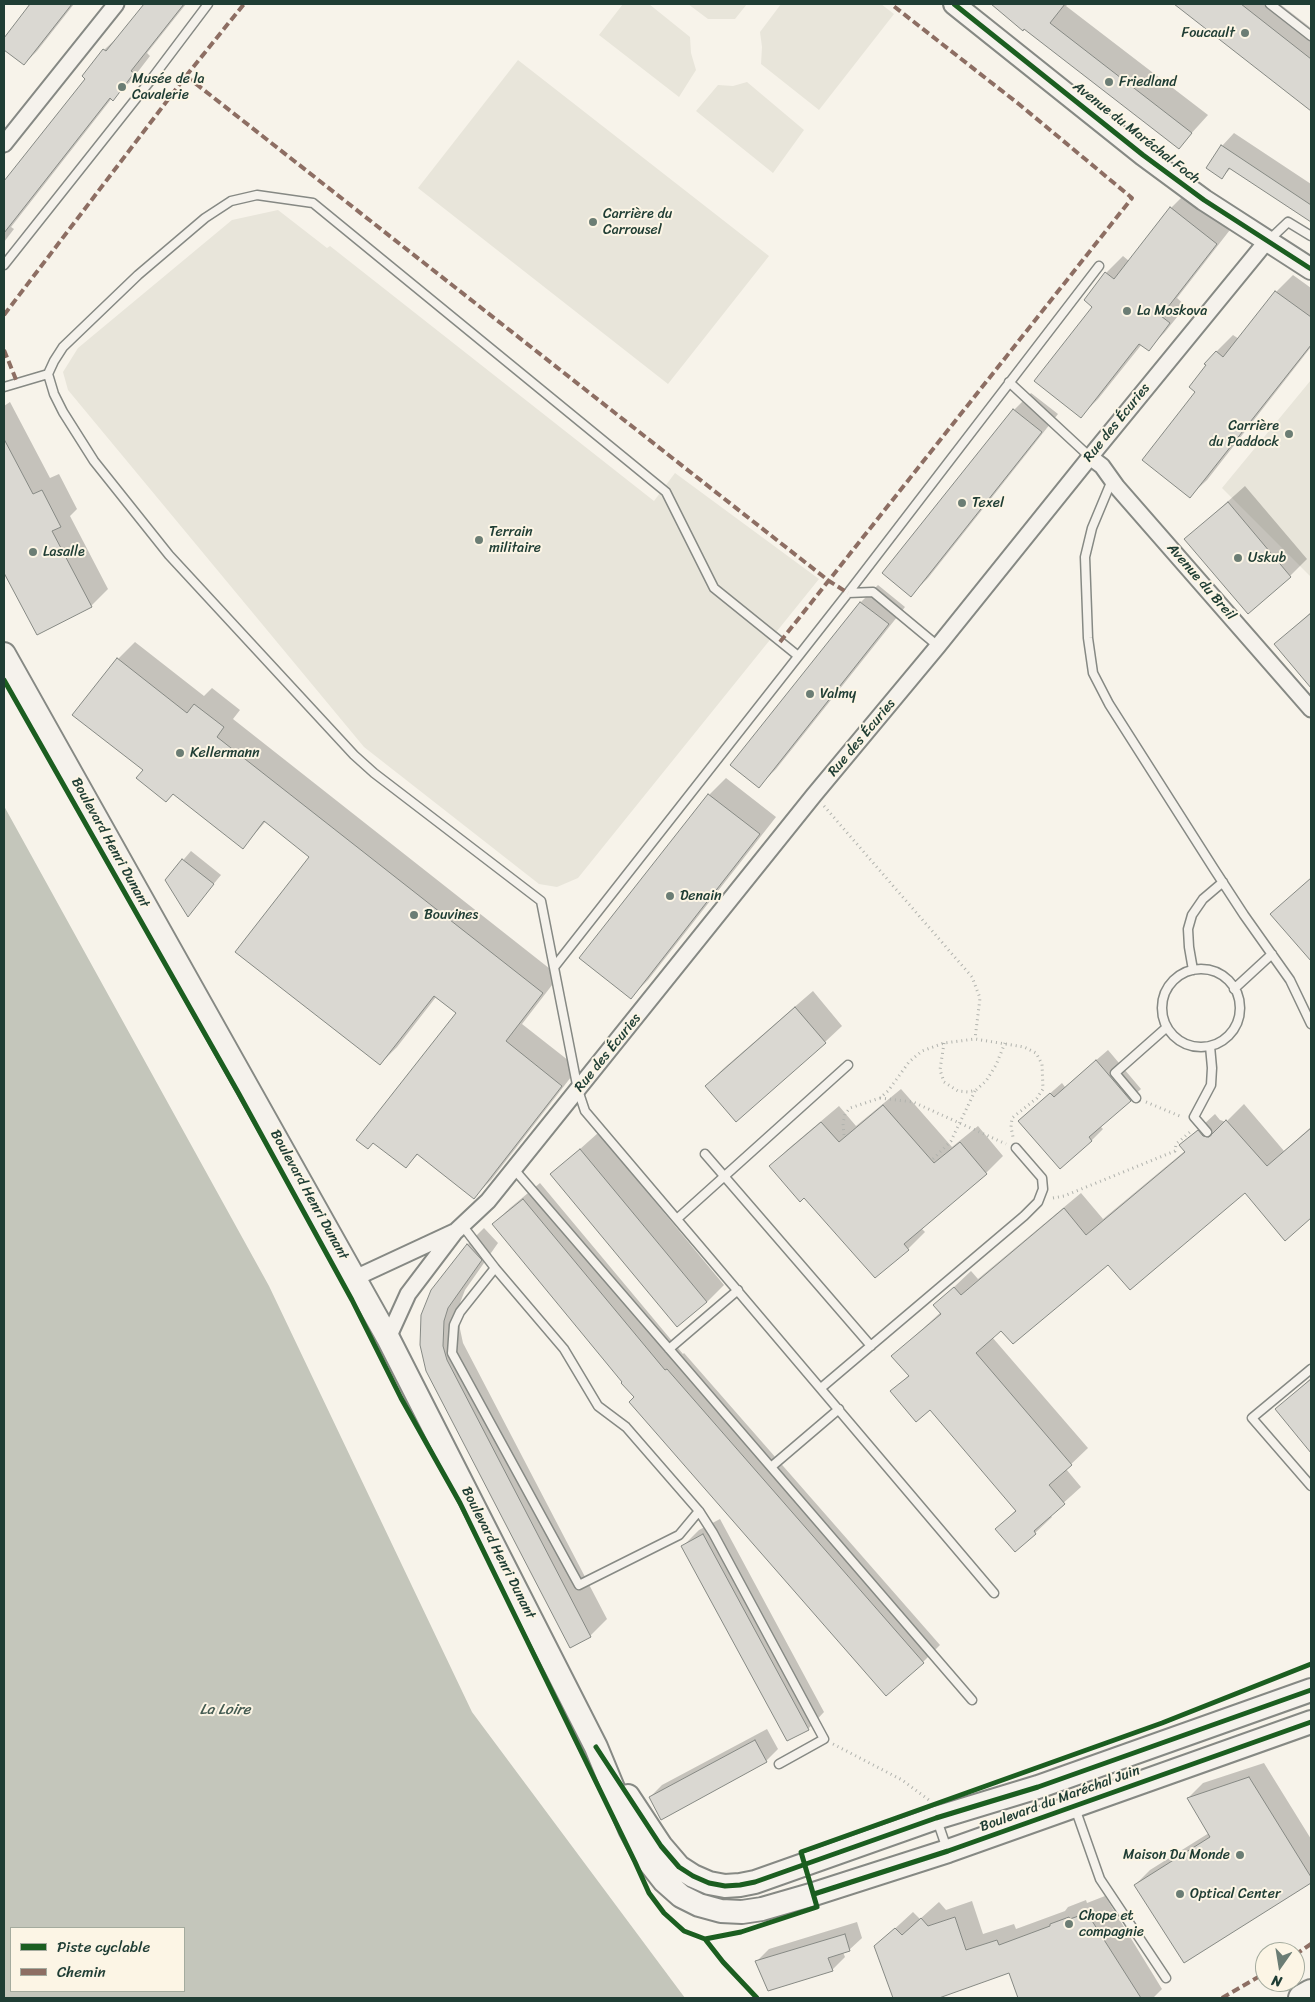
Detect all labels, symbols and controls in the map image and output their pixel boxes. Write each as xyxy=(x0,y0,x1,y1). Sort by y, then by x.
place label: Foucault xyxy=(1182,25,1235,41)
marker: Foucault xyxy=(1239,27,1251,39)
place label: Musée de la Cavalerie xyxy=(132,71,205,104)
place label: Friedland xyxy=(1119,74,1177,90)
marker: Friedland xyxy=(1103,76,1115,88)
street label: Avenue du Maréchal Foch xyxy=(1069,78,1203,188)
marker: Musée de la Cavalerie xyxy=(116,81,128,93)
place label: Carrière du Carrousel xyxy=(603,206,672,238)
marker: Carrière du Carrousel xyxy=(587,216,599,228)
place label: La Moskova xyxy=(1137,303,1207,319)
marker: La Moskova xyxy=(1121,305,1133,317)
street label: Rue des Écuries xyxy=(1080,380,1154,466)
place label: Carrière du Paddock xyxy=(1209,418,1279,451)
marker: Carrière du Paddock xyxy=(1283,428,1295,440)
place label: Texel xyxy=(972,495,1004,511)
marker: Texel xyxy=(956,497,968,509)
place label: Terrain militaire xyxy=(489,524,541,556)
marker: Terrain militaire xyxy=(473,534,485,546)
street label: Avenue du Breil xyxy=(1163,540,1239,624)
place label: Lasalle xyxy=(43,544,85,560)
marker: Lasalle xyxy=(27,546,39,558)
place label: Uskub xyxy=(1248,550,1286,566)
marker: Uskub xyxy=(1232,552,1244,564)
place label: Valmy xyxy=(820,686,856,702)
marker: Valmy xyxy=(804,688,816,700)
street label: Rue des Écuries xyxy=(825,696,899,780)
place label: Kellermann xyxy=(190,745,260,761)
marker: Kellermann xyxy=(174,747,186,759)
street label: Boulevard Henri Dunant xyxy=(67,775,153,911)
place label: Denain xyxy=(680,888,722,904)
marker: Denain xyxy=(664,890,676,902)
place label: Bouvines xyxy=(424,907,478,923)
marker: Bouvines xyxy=(408,909,420,921)
street label: Rue des Écuries xyxy=(571,1010,645,1096)
street label: Boulevard Henri Dunant xyxy=(266,1127,352,1263)
street label: Boulevard Henri Dunant xyxy=(457,1484,539,1622)
water label: La Loire xyxy=(200,1701,250,1719)
street label: Boulevard du Maréchal Juin xyxy=(978,1762,1142,1836)
place label: Maison Du Monde xyxy=(1123,1847,1230,1863)
marker: Maison Du Monde xyxy=(1234,1849,1246,1861)
place label: Optical Center xyxy=(1190,1886,1281,1902)
marker: Optical Center xyxy=(1174,1888,1186,1900)
place label: Chope et compagnie xyxy=(1079,1908,1144,1940)
marker: Chope et compagnie xyxy=(1063,1918,1075,1930)
legend xyxy=(10,1927,185,1992)
text: Piste cyclable xyxy=(57,1934,150,1960)
north arrow xyxy=(1255,1942,1305,1992)
text: Chemin xyxy=(57,1959,106,1985)
text: N xyxy=(1269,1968,1284,1994)

